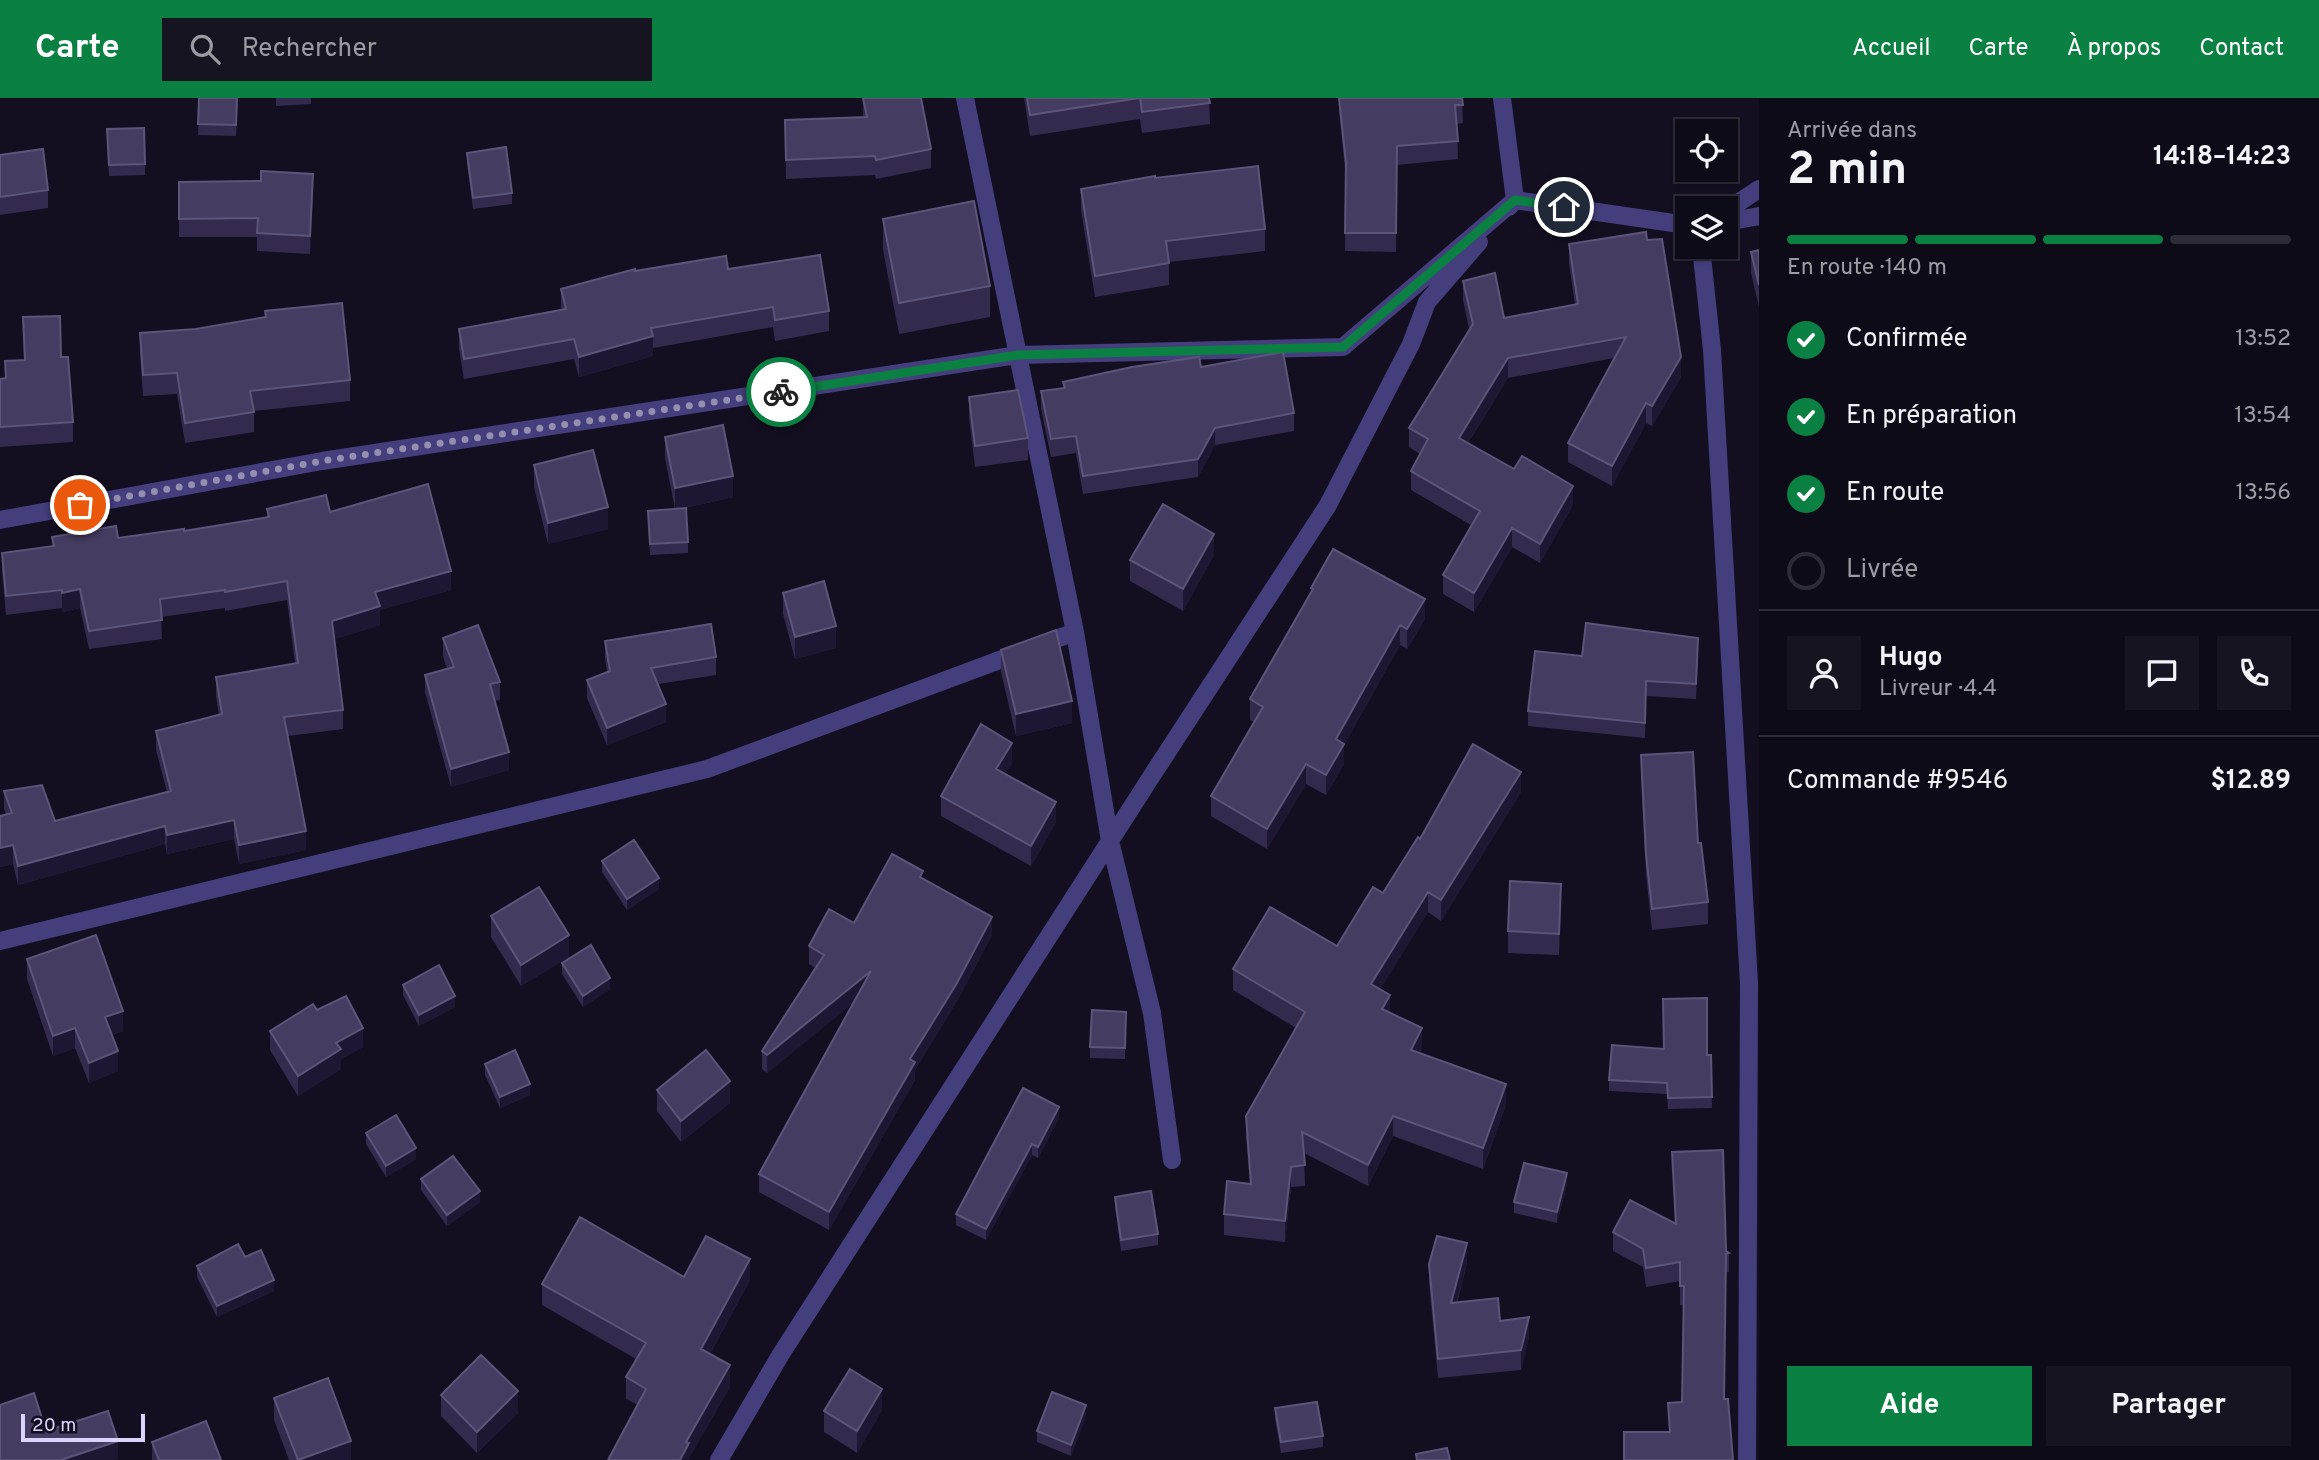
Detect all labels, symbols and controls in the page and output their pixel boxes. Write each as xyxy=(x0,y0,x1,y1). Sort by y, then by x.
search box xyxy=(162,18,652,81)
text: Carte xyxy=(35,28,120,70)
icon: search xyxy=(186,30,224,68)
text: Rechercher xyxy=(242,33,377,66)
text: Accueil xyxy=(1852,34,1931,64)
text: Carte xyxy=(1969,34,2028,64)
text: À propos xyxy=(2066,34,2161,64)
text: Contact xyxy=(2199,34,2284,64)
text: Arrivée dans xyxy=(1787,117,1917,146)
map controls xyxy=(1675,119,1738,259)
button: locate xyxy=(1675,119,1738,182)
text: 14:18–14:23 xyxy=(2153,141,2291,174)
text: 2 min xyxy=(1787,142,1907,201)
pin xyxy=(1534,177,1594,237)
icon: home xyxy=(1545,188,1583,226)
button: layers xyxy=(1675,196,1738,259)
text: En route · 140 m xyxy=(1787,254,1947,283)
icon: check xyxy=(1787,321,1825,359)
text: Confirmée xyxy=(1846,323,1968,356)
text: 13:52 xyxy=(2235,325,2291,354)
courier xyxy=(746,357,816,427)
icon: bike xyxy=(762,373,800,411)
icon: check xyxy=(1787,398,1825,436)
text: En préparation xyxy=(1846,400,2017,433)
text: 13:54 xyxy=(2234,402,2291,431)
pin xyxy=(50,475,110,535)
icon: check xyxy=(1787,475,1825,513)
text: En route xyxy=(1846,477,1944,510)
text: 13:56 xyxy=(2235,479,2291,508)
icon: bag xyxy=(61,486,99,524)
text: Livrée xyxy=(1846,554,1918,587)
button: person xyxy=(1787,636,1861,710)
button: chat xyxy=(2125,636,2199,710)
button: phone xyxy=(2217,636,2291,710)
text: Hugo xyxy=(1879,642,1942,675)
text: Livreur · 4.4 xyxy=(1879,675,1997,704)
text: Commande #9546 xyxy=(1787,765,2008,798)
text: $12.89 xyxy=(2210,765,2291,798)
button: Aide xyxy=(1787,1366,2032,1446)
button: Partager xyxy=(2046,1366,2291,1446)
scale bar xyxy=(21,1411,145,1443)
text: 20 m xyxy=(32,1414,76,1438)

